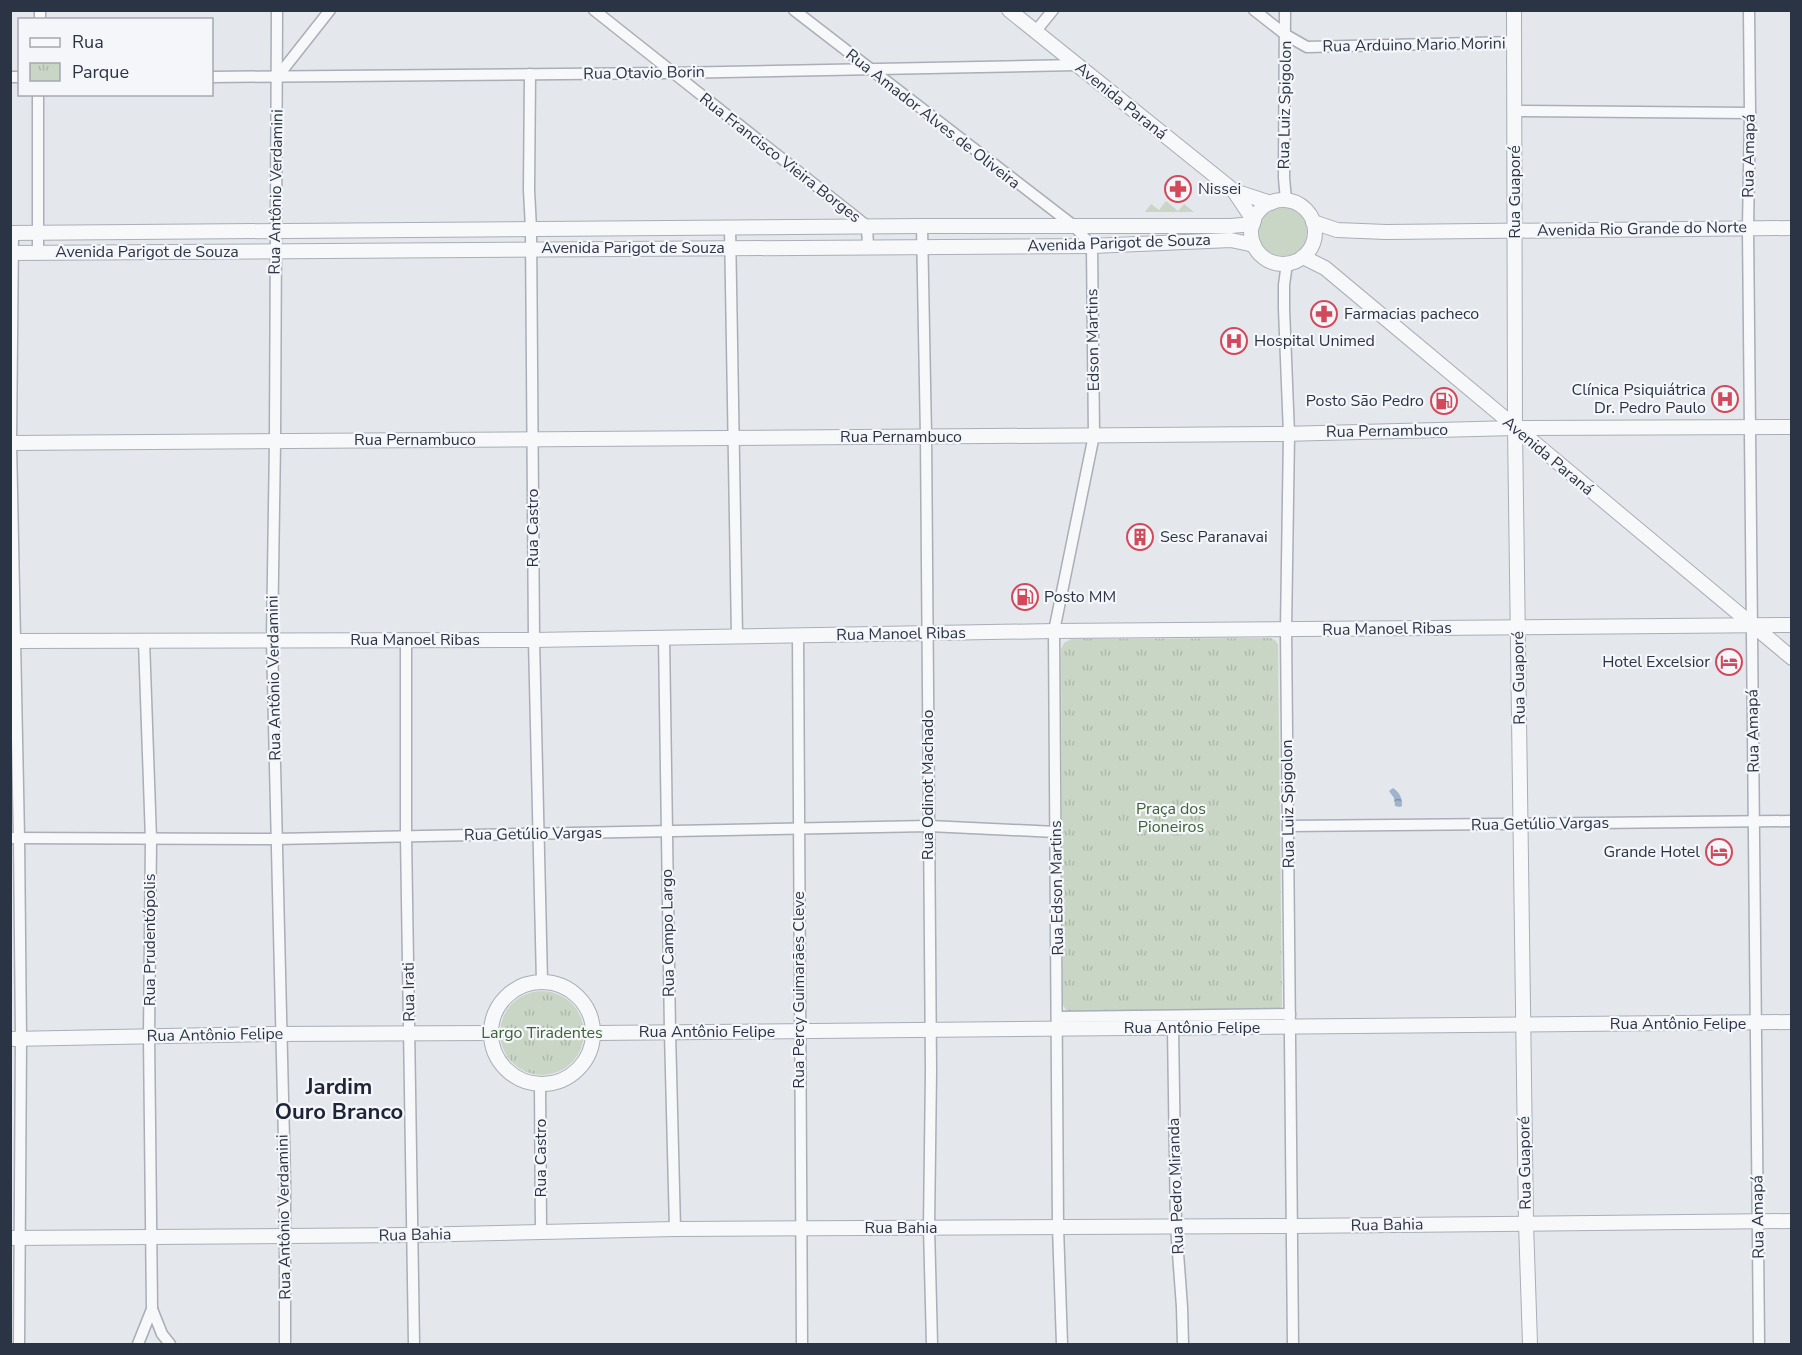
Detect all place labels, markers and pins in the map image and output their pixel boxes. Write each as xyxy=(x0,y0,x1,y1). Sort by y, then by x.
pharmacy icon: Nissei xyxy=(1163,174,1193,204)
place label: Nissei xyxy=(1198,178,1241,200)
pharmacy icon: Farmacias pacheco xyxy=(1309,299,1339,329)
place label: Farmacias pacheco xyxy=(1344,303,1479,325)
hospital icon: Hospital Unimed xyxy=(1219,326,1249,356)
place label: Hospital Unimed xyxy=(1254,330,1375,352)
place label: Clínica Psiquiátrica Dr. Pedro Paulo xyxy=(1571,379,1706,419)
hospital icon: Clínica Psiquiátrica Dr. Pedro Paulo xyxy=(1710,384,1740,414)
fuel station icon: Posto São Pedro xyxy=(1429,386,1459,416)
place label: Posto São Pedro xyxy=(1306,390,1424,412)
building icon: Sesc Paranavai xyxy=(1125,522,1155,552)
place label: Sesc Paranavai xyxy=(1160,526,1268,548)
fuel station icon: Posto MM xyxy=(1010,582,1040,612)
place label: Posto MM xyxy=(1044,586,1116,608)
hotel icon: Hotel Excelsior xyxy=(1714,647,1744,677)
place label: Hotel Excelsior xyxy=(1602,651,1710,673)
hotel icon: Grande Hotel xyxy=(1704,837,1734,867)
place label: Grande Hotel xyxy=(1603,841,1700,863)

